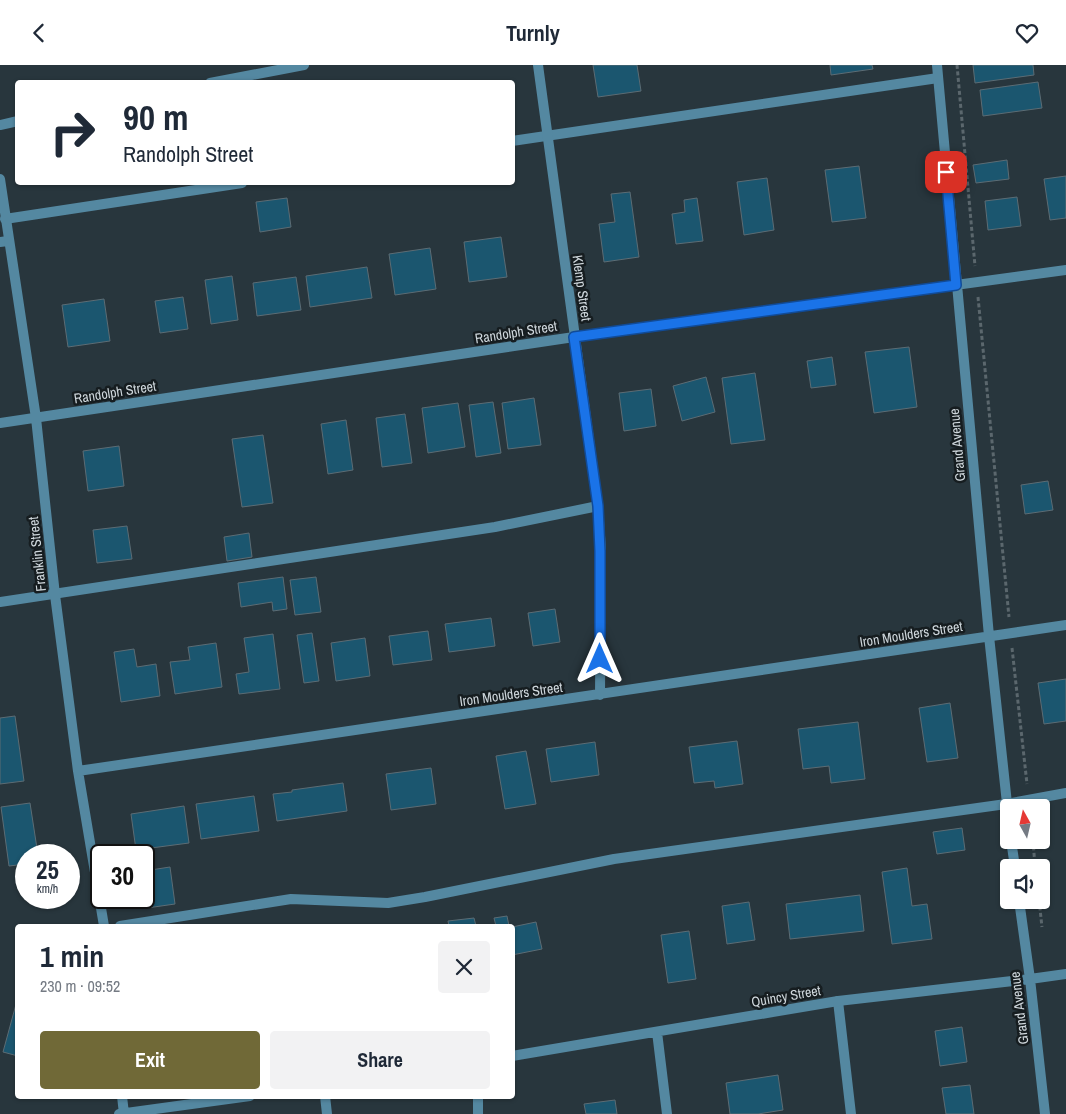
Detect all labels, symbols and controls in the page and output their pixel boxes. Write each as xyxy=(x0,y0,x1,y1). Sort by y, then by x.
text: Turnly xyxy=(506,18,560,48)
icon: back xyxy=(25,19,53,47)
icon: heart xyxy=(1013,19,1041,47)
text: 90 m xyxy=(123,94,188,141)
icon: right xyxy=(40,100,105,165)
text: Randolph Street xyxy=(123,139,253,169)
pin xyxy=(925,151,967,193)
icon: arrive xyxy=(932,158,960,186)
street label: Klemp Street xyxy=(568,254,596,322)
street label: Randolph Street xyxy=(474,317,558,347)
street label: Randolph Street xyxy=(73,377,157,407)
street label: Grand Avenue xyxy=(945,408,969,482)
street label: Franklin Street xyxy=(24,516,50,592)
street label: Iron Moulders Street xyxy=(858,617,964,651)
position arrow xyxy=(573,632,625,684)
street label: Iron Moulders Street xyxy=(458,678,564,710)
north arrow xyxy=(1000,799,1050,849)
map controls xyxy=(1000,799,1050,909)
speed limit sign: 30 xyxy=(90,844,155,909)
text: 25 xyxy=(36,853,59,887)
button: sound xyxy=(1000,859,1050,909)
text: km/h xyxy=(37,881,58,897)
text: 1 min xyxy=(40,936,104,976)
button: close xyxy=(438,941,490,993)
street label: Grand Avenue xyxy=(1006,971,1032,1045)
text: 230 m · 09:52 xyxy=(40,975,120,997)
street label: Quincy Street xyxy=(750,981,822,1011)
button: Exit xyxy=(40,1031,260,1089)
button: Share xyxy=(270,1031,490,1089)

